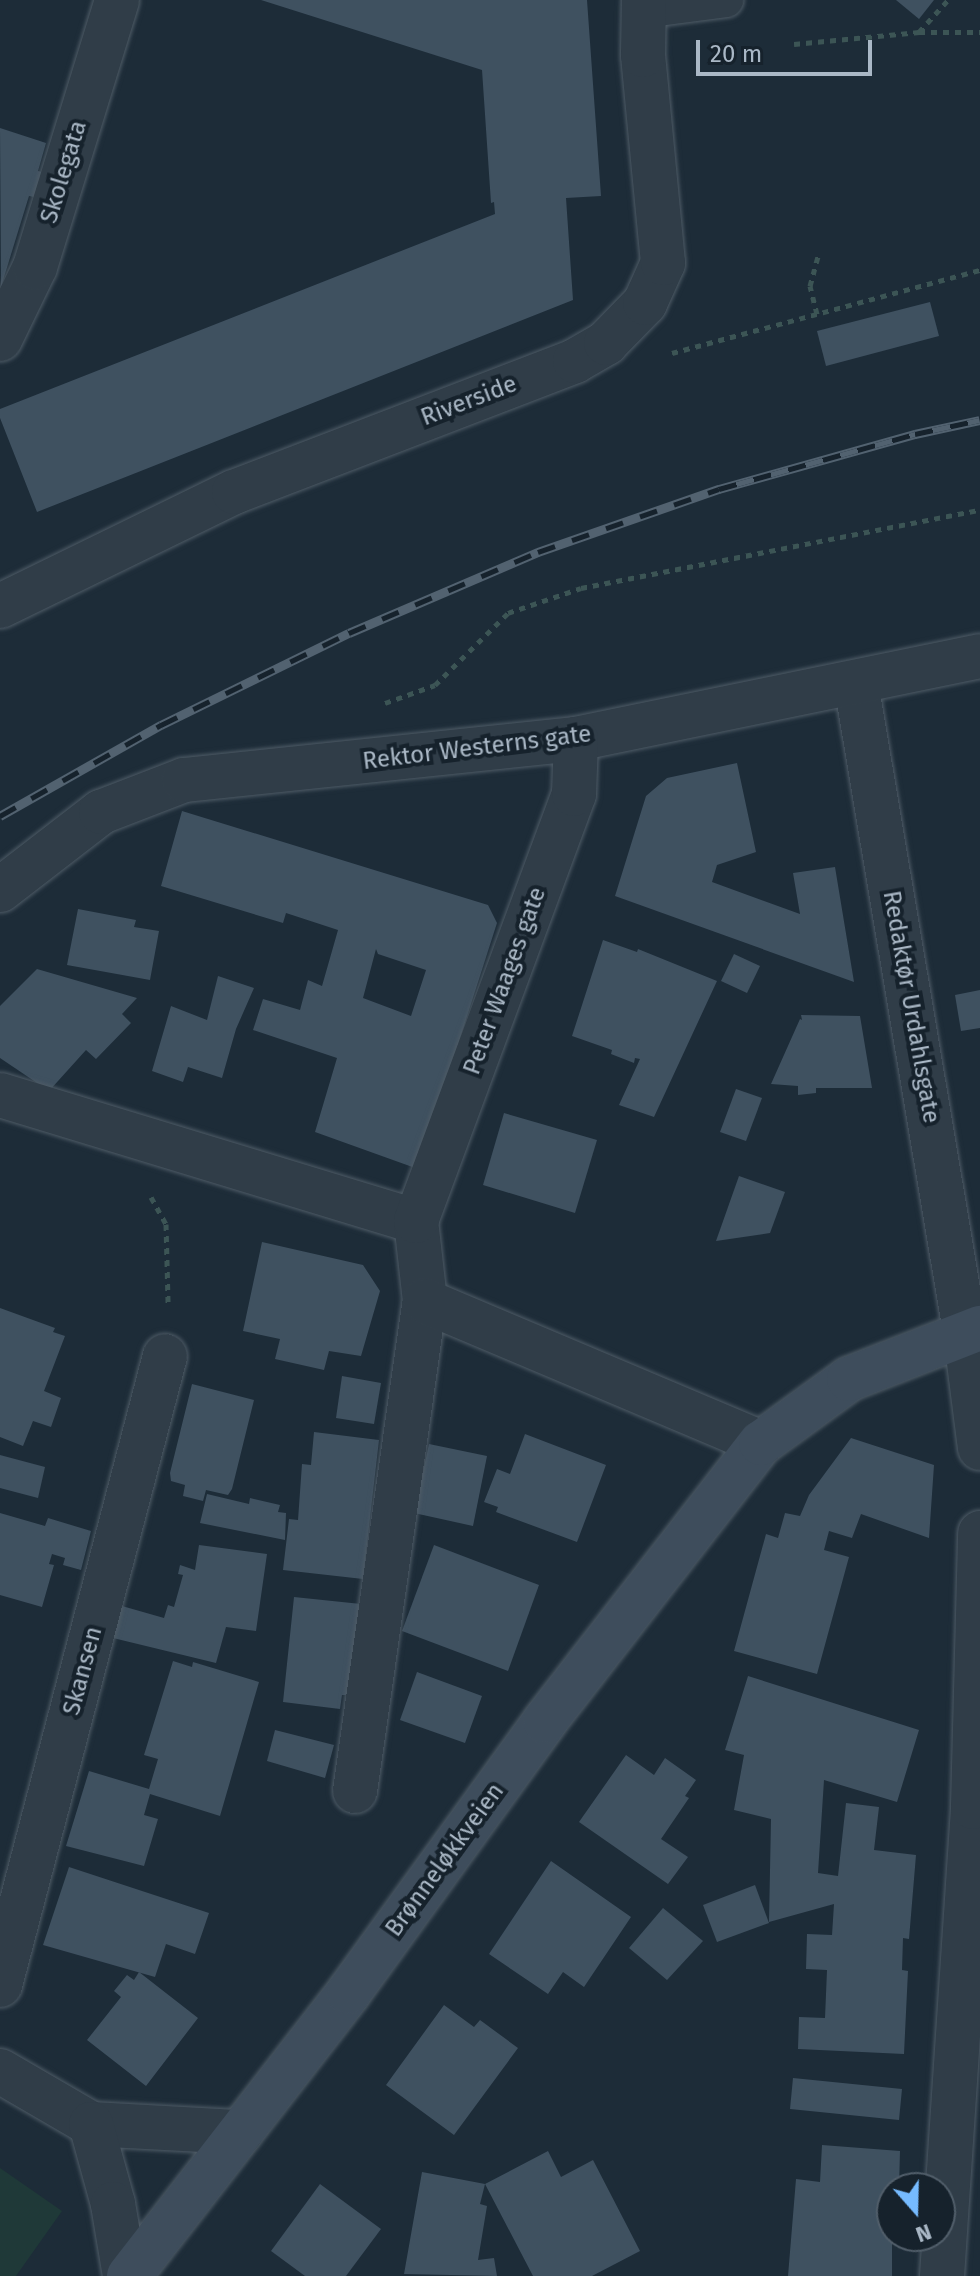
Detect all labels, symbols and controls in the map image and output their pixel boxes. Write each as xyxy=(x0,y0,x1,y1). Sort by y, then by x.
scale bar xyxy=(700,24,876,74)
text: 20 m xyxy=(710,40,762,68)
street label: Skolegata xyxy=(35,117,93,227)
street label: Riverside xyxy=(417,370,521,432)
street label: Rektor Westerns gate xyxy=(361,720,593,776)
street label: Peter Waages gate xyxy=(458,883,552,1079)
street label: Redaktør Urdahlsgate xyxy=(876,889,946,1125)
street label: Skansen xyxy=(57,1624,109,1718)
street label: Brønneløkkveien xyxy=(380,1778,510,1942)
north arrow xyxy=(876,2172,956,2252)
text: N xyxy=(912,2218,935,2248)

